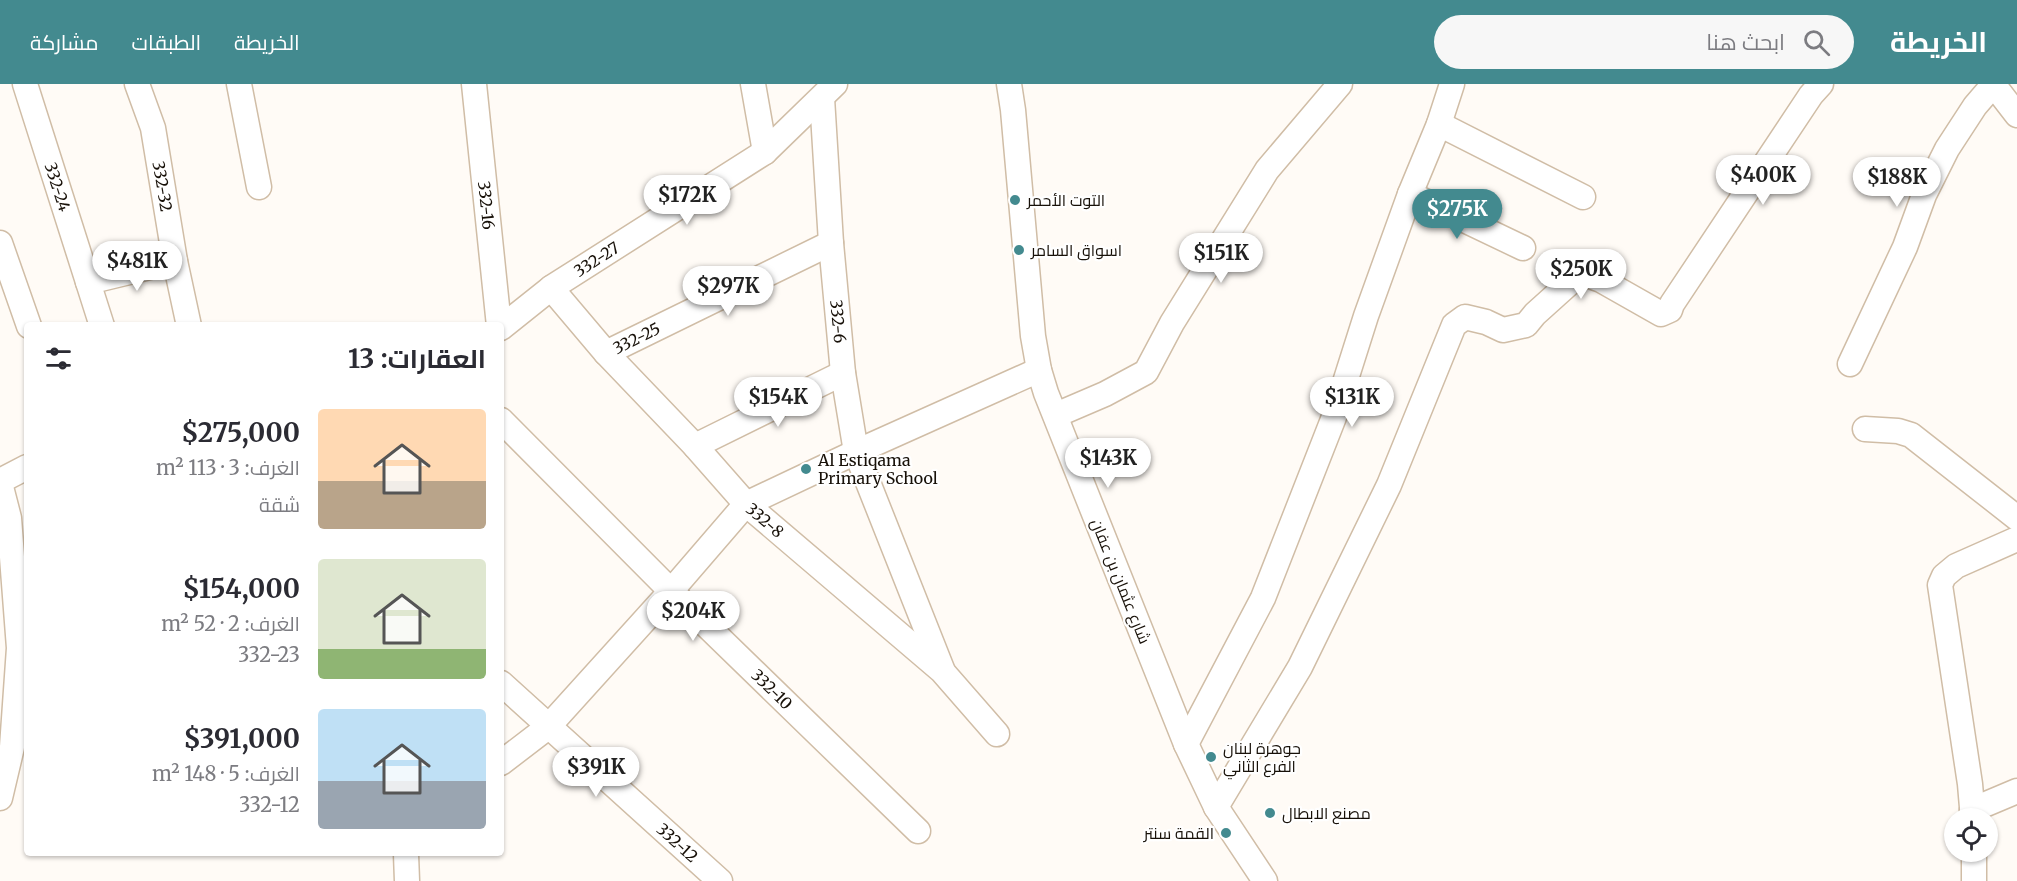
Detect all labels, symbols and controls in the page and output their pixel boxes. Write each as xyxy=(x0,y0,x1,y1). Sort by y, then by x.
search box xyxy=(1434,15,1854,69)
text: الخريطة xyxy=(1890,24,1987,60)
icon: search xyxy=(1800,26,1833,59)
text: ابحث هنا xyxy=(1706,28,1785,56)
text: مشاركة xyxy=(30,29,99,56)
text: الطبقات xyxy=(132,29,201,56)
text: الخريطة xyxy=(234,29,300,56)
pin: $400K xyxy=(1721,155,1805,206)
pin: $188K xyxy=(1855,157,1939,208)
street label: 332-24 xyxy=(41,160,75,214)
street label: 332-32 xyxy=(149,160,177,213)
text: $400K xyxy=(1730,162,1796,187)
text: $188K xyxy=(1867,164,1927,189)
pin: $172K xyxy=(645,175,729,226)
street label: 332-16 xyxy=(474,180,499,231)
text: $172K xyxy=(658,182,716,207)
pin: $275K xyxy=(1415,189,1499,240)
place label: التوت الأحمر xyxy=(1026,190,1105,210)
marker: التوت الأحمر xyxy=(1008,193,1022,207)
text: $275K xyxy=(1426,196,1488,221)
pin: $151K xyxy=(1179,233,1263,284)
street label: 332-27 xyxy=(570,237,623,281)
place label: اسواق السامر xyxy=(1030,240,1122,261)
text: $151K xyxy=(1193,240,1249,265)
pin: $481K xyxy=(95,241,179,292)
marker: اسواق السامر xyxy=(1012,243,1026,257)
text: $481K xyxy=(106,248,168,273)
pin: $250K xyxy=(1539,249,1623,300)
text: $250K xyxy=(1549,256,1613,281)
pin: $297K xyxy=(686,266,770,317)
text: $297K xyxy=(697,273,759,298)
street label: 332-6 xyxy=(826,299,850,344)
street label: 332-25 xyxy=(610,318,663,358)
icon: filters xyxy=(42,342,75,375)
text: العقارات: 13 xyxy=(348,342,486,375)
pin: $154K xyxy=(736,377,820,428)
pin: $131K xyxy=(1310,377,1394,428)
text: $154K xyxy=(748,384,808,409)
text: $131K xyxy=(1324,384,1380,409)
text: $275,000 xyxy=(181,416,300,449)
icon: home xyxy=(366,433,438,505)
pin: $143K xyxy=(1066,438,1150,489)
text: $143K xyxy=(1079,445,1137,470)
place label: Al Estiqama Primary School xyxy=(817,450,938,488)
text: الغرف: 3 · 113 m² xyxy=(156,455,300,480)
marker: Al Estiqama Primary School xyxy=(799,462,813,476)
text: شقة xyxy=(259,492,300,517)
street label: 332-8 xyxy=(742,499,788,542)
street label: شارع عثمان بن عفان xyxy=(1085,515,1155,647)
text: $154,000 xyxy=(183,572,300,605)
icon: home xyxy=(366,583,438,655)
pin: $204K xyxy=(651,591,735,642)
text: $204K xyxy=(661,598,725,623)
text: الغرف: 2 · 52 m² xyxy=(161,611,300,636)
text: 332-23 xyxy=(238,642,300,667)
street label: 332-10 xyxy=(747,665,797,713)
text: $391,000 xyxy=(183,722,300,755)
icon: home xyxy=(366,733,438,805)
place label: جوهرة لبنان الفرع الثاني xyxy=(1223,738,1301,780)
pin: $391K xyxy=(554,747,638,798)
marker: جوهرة لبنان الفرع الثاني xyxy=(1204,750,1218,764)
text: $391K xyxy=(566,754,626,779)
text: الغرف: 5 · 148 m² xyxy=(152,761,300,786)
text: 332-12 xyxy=(239,792,300,817)
place label: مصنع الابطال xyxy=(1282,803,1371,825)
marker: مصنع الابطال xyxy=(1263,806,1277,820)
map controls xyxy=(1944,808,1998,862)
button: locate xyxy=(1944,808,1998,862)
street label: 332-12 xyxy=(653,819,702,866)
place label: القمة سنتر xyxy=(1143,823,1214,843)
marker: القمة سنتر xyxy=(1219,826,1233,840)

